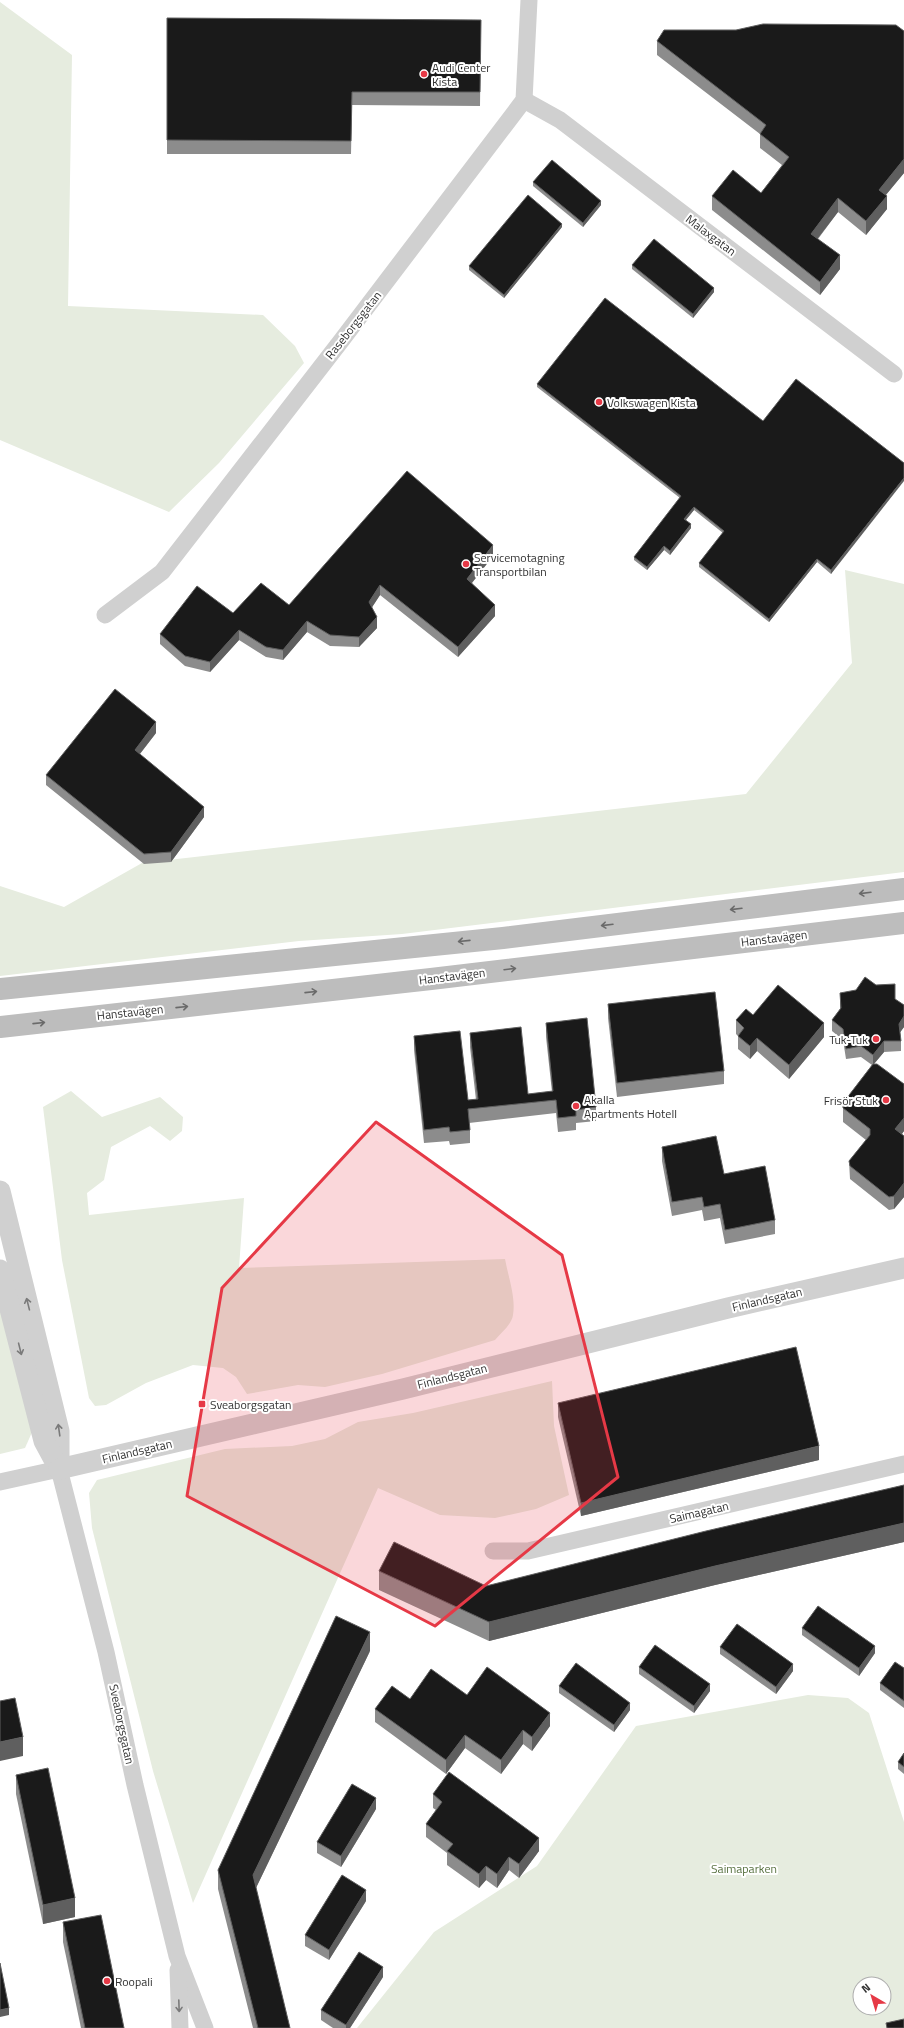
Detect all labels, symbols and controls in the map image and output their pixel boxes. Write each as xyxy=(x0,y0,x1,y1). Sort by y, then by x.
place label: Audi Center Kista xyxy=(432,58,490,91)
marker: Audi Center Kista xyxy=(419,69,429,79)
street label: Malaxgatan xyxy=(682,210,740,260)
street label: Raseborgsgatan xyxy=(320,287,386,363)
place label: Volkswagen Kista xyxy=(607,393,696,412)
marker: Volkswagen Kista xyxy=(594,397,604,407)
place label: Servicemotagning Transportbilan xyxy=(474,548,565,581)
marker: Servicemotagning Transportbilan xyxy=(461,559,471,569)
one-way arrow xyxy=(859,889,872,897)
one-way arrow xyxy=(730,905,743,913)
one-way arrow xyxy=(601,921,614,929)
street label: Hanstavägen xyxy=(740,925,808,951)
one-way arrow xyxy=(458,938,471,945)
street label: Hanstavägen xyxy=(418,963,486,989)
one-way arrow xyxy=(503,966,516,973)
one-way arrow xyxy=(304,988,317,996)
street label: Hanstavägen xyxy=(96,999,164,1025)
one-way arrow xyxy=(175,1003,188,1010)
one-way arrow xyxy=(32,1019,45,1026)
place label: Tuk-Tuk xyxy=(829,1030,868,1049)
marker: Tuk-Tuk xyxy=(871,1034,881,1044)
place label: Akalla Apartments Hotell xyxy=(584,1090,677,1123)
place label: Frisör Stuk xyxy=(824,1091,878,1110)
marker: Frisör Stuk xyxy=(881,1095,891,1105)
marker: Akalla Apartments Hotell xyxy=(571,1101,581,1111)
street label: Finlandsgatan xyxy=(730,1282,804,1316)
one-way arrow xyxy=(24,1297,31,1310)
one-way arrow xyxy=(17,1342,24,1355)
street label: Finlandsgatan xyxy=(415,1358,489,1394)
place label: Sveaborgsgatan xyxy=(210,1395,291,1414)
marker: Sveaborgsgatan xyxy=(197,1399,207,1409)
one-way arrow xyxy=(55,1424,62,1437)
street label: Finlandsgatan xyxy=(100,1434,174,1468)
street label: Saimagatan xyxy=(668,1496,730,1528)
street label: Sveaborgsgatan xyxy=(104,1682,140,1766)
park label: Saimaparken xyxy=(711,1859,777,1878)
place label: Roopali xyxy=(115,1972,153,1991)
marker: Roopali xyxy=(102,1976,112,1986)
north arrow xyxy=(852,1976,892,2016)
text: N xyxy=(858,1979,874,1997)
one-way arrow xyxy=(175,1999,183,2012)

